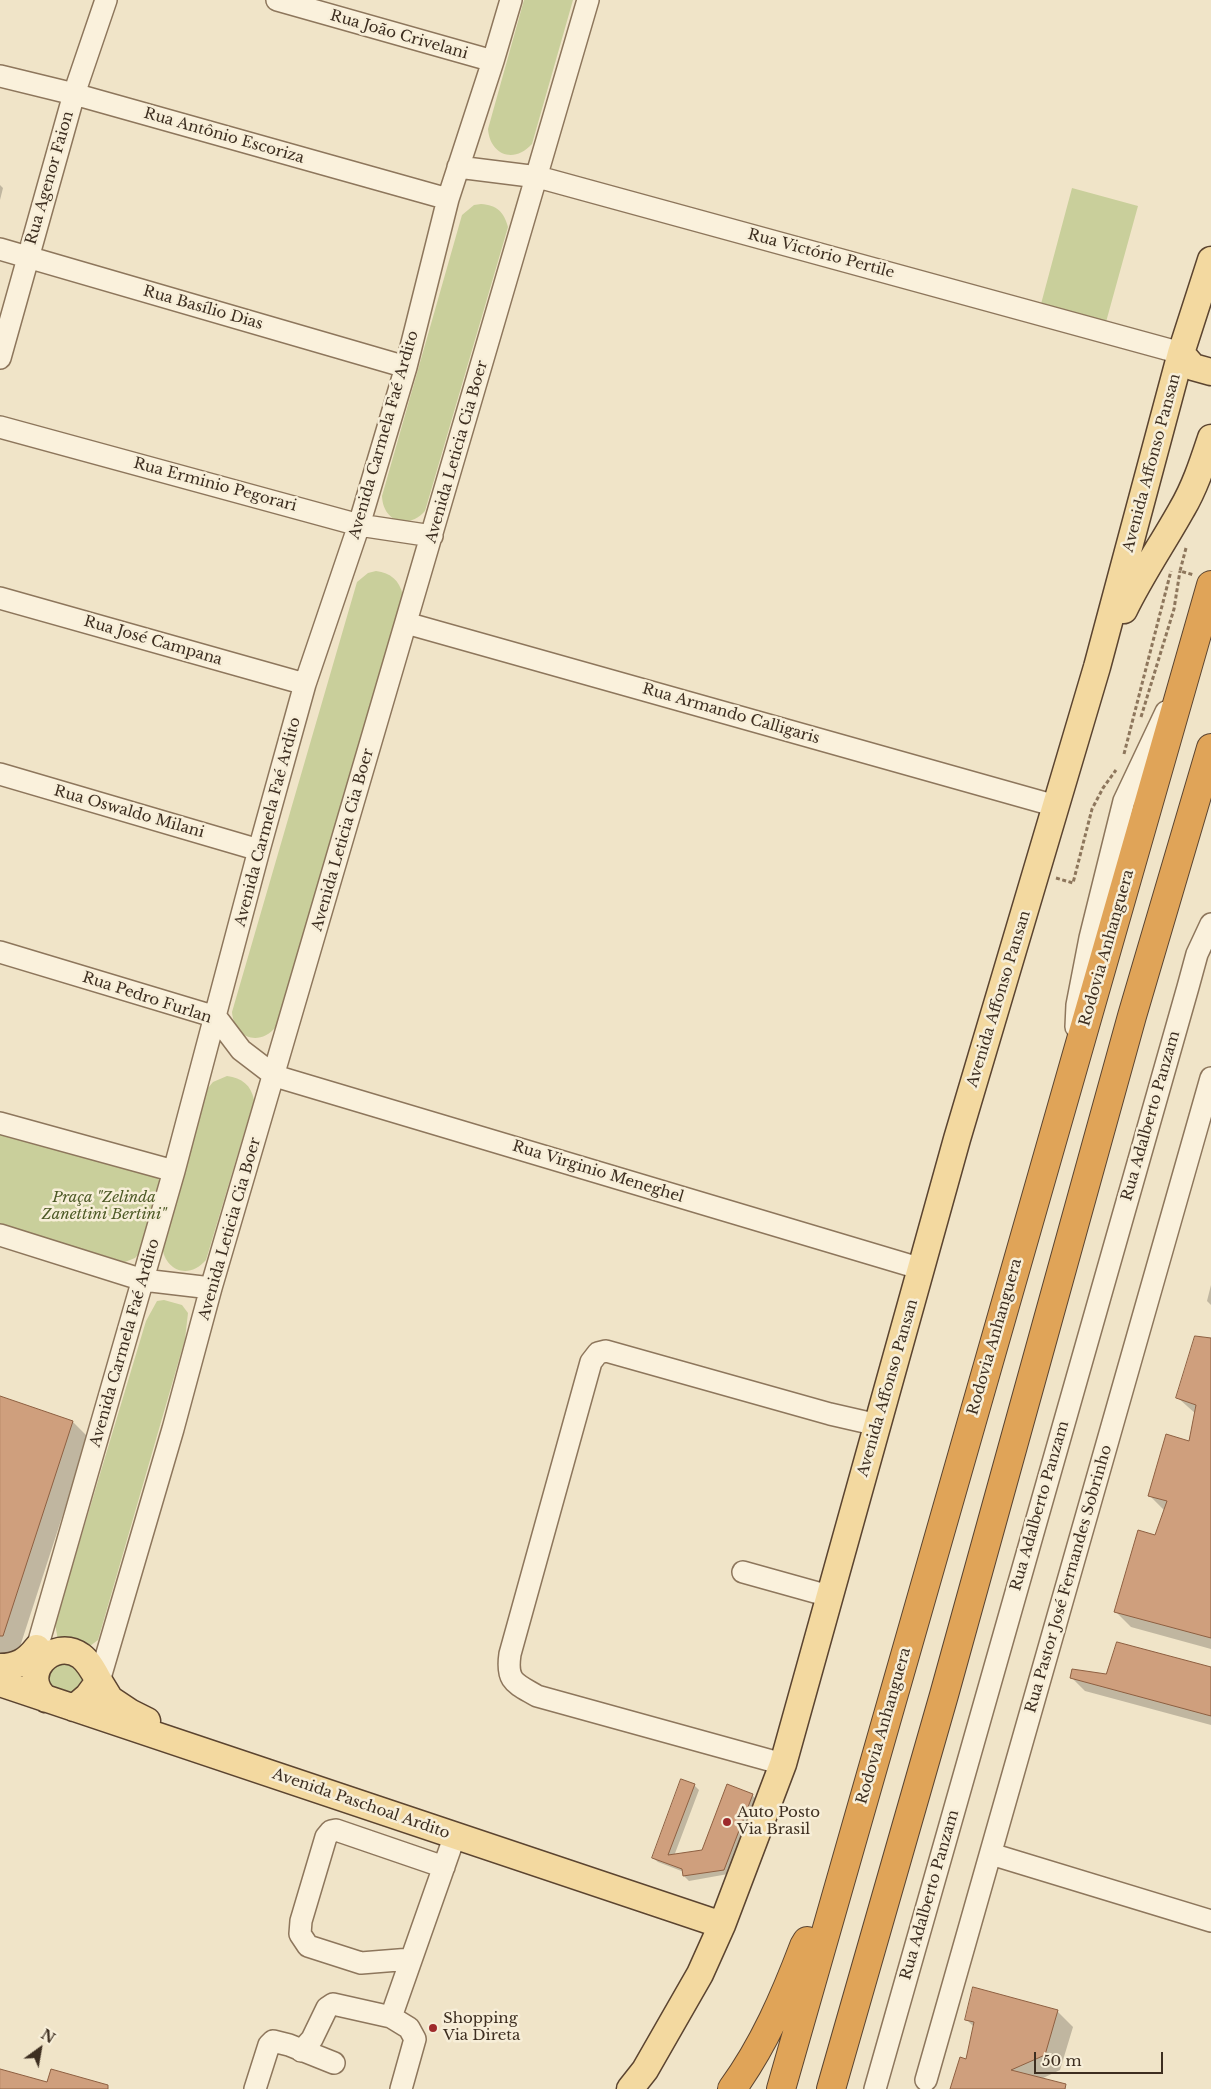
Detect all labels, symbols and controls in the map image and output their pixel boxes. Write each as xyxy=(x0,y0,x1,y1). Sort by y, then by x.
street label: Rua João Crivelani xyxy=(328,7,470,63)
street label: Rua Antônio Escoriza xyxy=(142,104,306,168)
street label: Rua Agenor Faion xyxy=(22,109,78,247)
street label: Rua Victório Pertile xyxy=(746,226,896,282)
street label: Rua Basílio Dias xyxy=(141,282,265,334)
street label: Avenida Carmela Faé Ardito xyxy=(346,329,422,541)
street label: Avenida Leticia Cia Boer xyxy=(422,359,492,545)
street label: Avenida Affonso Pansan xyxy=(1120,372,1184,554)
street label: Rua Erminio Pegorari xyxy=(131,455,299,515)
street label: Rua José Campana xyxy=(82,613,224,669)
street label: Rua Armando Calligaris xyxy=(640,680,822,748)
street label: Avenida Carmela Faé Ardito xyxy=(231,715,305,929)
street label: Avenida Leticia Cia Boer xyxy=(308,747,378,933)
street label: Rua Oswaldo Milani xyxy=(52,782,206,842)
street label: Rodovia Anhanguera xyxy=(1076,868,1138,1028)
street label: Avenida Affonso Pansan xyxy=(964,908,1034,1090)
street label: Rua Pedro Furlan xyxy=(80,969,214,1027)
street label: Rua Adalberto Panzam xyxy=(1118,1029,1184,1203)
street label: Avenida Leticia Cia Boer xyxy=(195,1136,265,1322)
street label: Rua Virginio Meneghel xyxy=(510,1137,686,1207)
park label: Praça "Zelinda Zanettini Bertini" xyxy=(42,1189,166,1224)
street label: Avenida Carmela Faé Ardito xyxy=(87,1237,163,1449)
street label: Rodovia Anhanguera xyxy=(964,1257,1026,1417)
street label: Avenida Affonso Pansan xyxy=(854,1297,922,1479)
street label: Rua Adalberto Panzam xyxy=(1007,1419,1073,1593)
street label: Rua Pastor José Fernandes Sobrinho xyxy=(1022,1443,1116,1715)
street label: Rodovia Anhanguera xyxy=(853,1646,915,1806)
street label: Avenida Paschoal Ardito xyxy=(270,1765,452,1843)
place label: Auto Posto Via Brasil xyxy=(737,1804,820,1839)
street label: Rua Adalberto Panzam xyxy=(897,1808,963,1982)
marker: Auto Posto Via Brasil xyxy=(721,1816,733,1828)
place label: Shopping Via Direta xyxy=(443,2010,520,2045)
marker: Shopping Via Direta xyxy=(427,2022,439,2034)
north arrow xyxy=(15,2024,65,2074)
text: N xyxy=(38,2025,58,2047)
scale bar xyxy=(1036,2042,1165,2074)
text: 50 m xyxy=(1042,2051,1082,2070)

